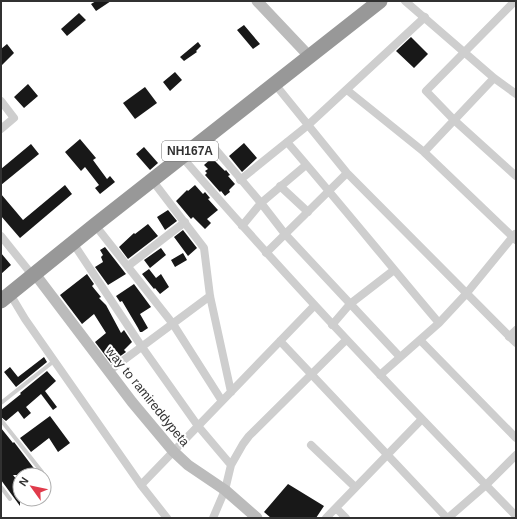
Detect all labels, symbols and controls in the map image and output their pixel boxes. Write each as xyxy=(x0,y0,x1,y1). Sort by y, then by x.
road number: NH167A xyxy=(162,141,218,161)
street label: way to ramireddypeta xyxy=(102,343,193,450)
north arrow xyxy=(12,467,52,507)
text: N xyxy=(16,475,31,488)

